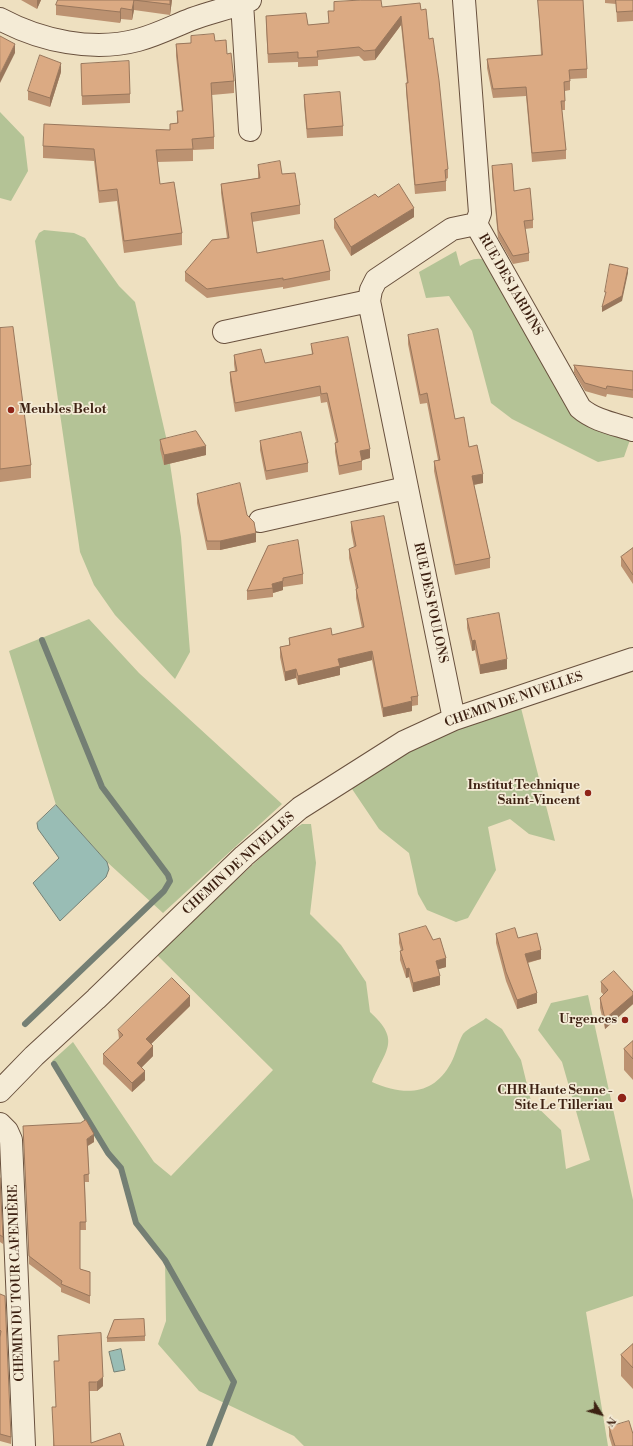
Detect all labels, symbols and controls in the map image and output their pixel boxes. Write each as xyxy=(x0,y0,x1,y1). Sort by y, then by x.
street label: RUE DES JARDINS xyxy=(475,231,545,339)
place label: Meubles Belot xyxy=(19,402,106,418)
marker: Meubles Belot xyxy=(6,405,16,415)
street label: RUE DES FOULONS xyxy=(410,541,450,665)
street label: CHEMIN DE NIVELLES xyxy=(443,669,585,731)
place label: Institut Technique Saint-Vincent xyxy=(468,778,580,809)
marker: Institut Technique Saint-Vincent xyxy=(583,788,593,798)
street label: CHEMIN DE NIVELLES xyxy=(180,809,298,919)
place label: Urgences xyxy=(559,1012,617,1028)
marker: Urgences xyxy=(620,1015,630,1025)
place label: CHR Haute Senne - Site Le Tilleriau xyxy=(497,1083,613,1114)
marker: CHR Haute Senne - Site Le Tilleriau xyxy=(616,1092,628,1104)
street label: CHEMIN DU TOUR CAFENIÈRE xyxy=(6,1184,28,1382)
north arrow xyxy=(581,1394,621,1434)
text: N xyxy=(602,1414,619,1429)

